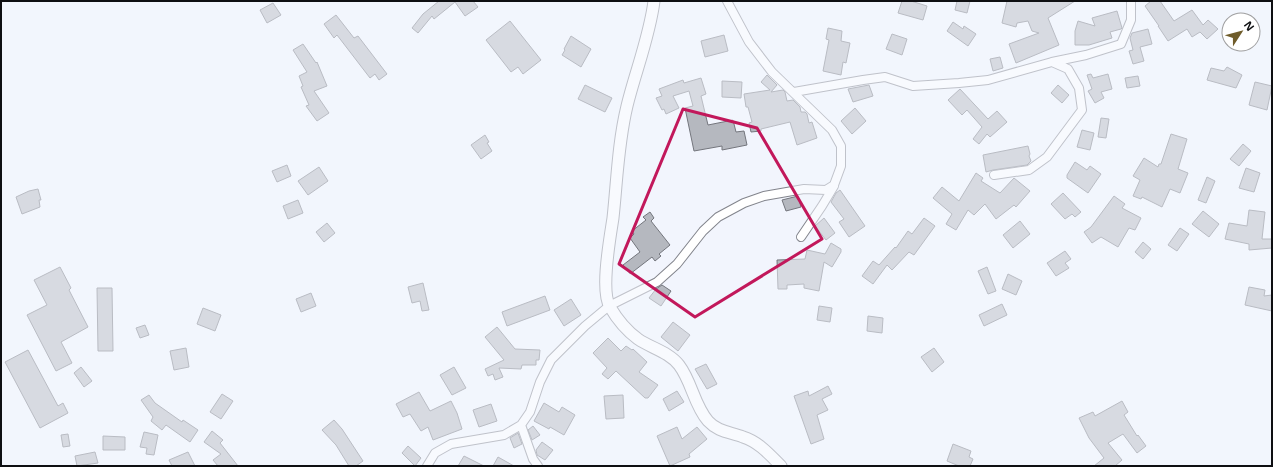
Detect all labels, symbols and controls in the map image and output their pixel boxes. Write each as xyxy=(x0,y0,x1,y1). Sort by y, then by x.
north arrow xyxy=(1221,12,1261,52)
text: N xyxy=(1241,18,1258,34)

